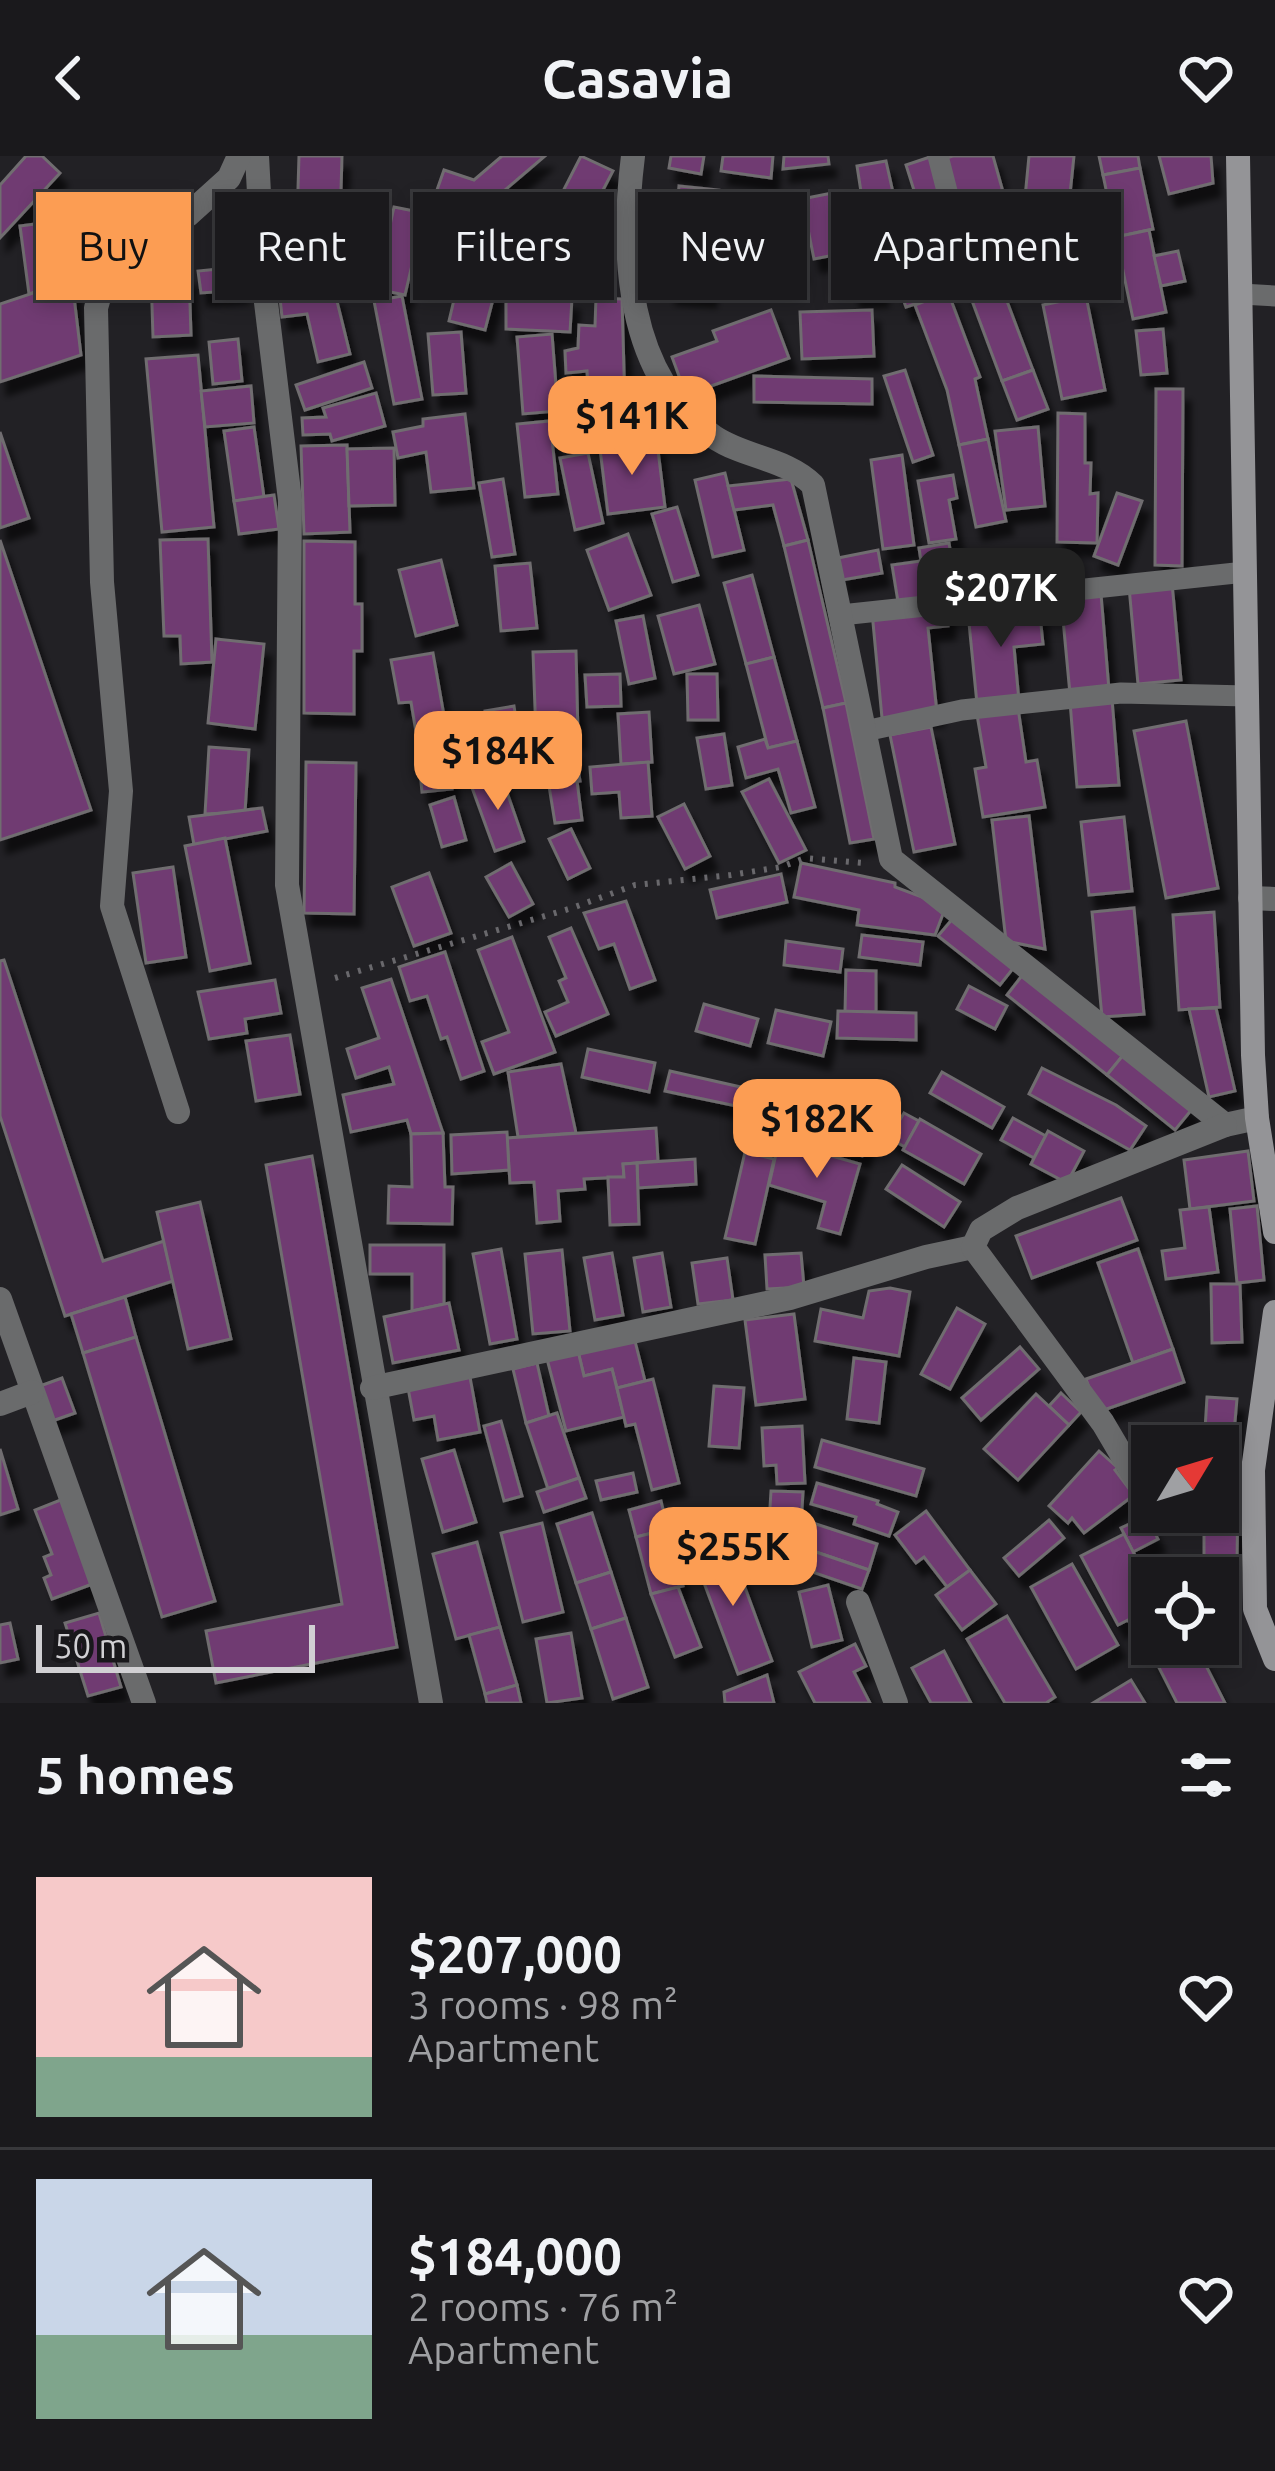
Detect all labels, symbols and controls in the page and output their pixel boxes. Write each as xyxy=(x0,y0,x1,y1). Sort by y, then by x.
icon: back xyxy=(36,45,102,111)
icon: heart xyxy=(1173,45,1239,111)
text: Casavia xyxy=(542,48,733,108)
chip: Buy xyxy=(36,192,191,300)
chip: Rent xyxy=(215,192,389,300)
chip: Filters xyxy=(413,192,614,300)
chip: New xyxy=(638,192,807,300)
chip: Apartment xyxy=(831,192,1121,300)
pin: $141K xyxy=(548,376,716,478)
text: $141K xyxy=(575,393,689,436)
pin: $207K xyxy=(917,548,1085,650)
text: $207K xyxy=(944,565,1058,608)
pin: $184K xyxy=(414,711,582,813)
text: $184K xyxy=(441,728,555,771)
pin: $182K xyxy=(733,1079,901,1181)
text: $182K xyxy=(760,1096,874,1139)
north arrow xyxy=(1131,1425,1239,1533)
map controls xyxy=(1131,1425,1239,1665)
pin: $255K xyxy=(649,1507,817,1609)
text: $255K xyxy=(676,1524,790,1567)
button: locate xyxy=(1131,1557,1239,1665)
scale bar xyxy=(36,1619,315,1672)
text: 50 m xyxy=(54,1627,127,1664)
icon: filters xyxy=(1173,1742,1239,1808)
text: 5 homes xyxy=(36,1746,235,1804)
icon: home xyxy=(132,1925,276,2069)
text: $207,000 xyxy=(408,1925,622,1983)
icon: heart xyxy=(1173,1964,1239,2030)
text: 3 rooms · 98 m² xyxy=(408,1983,678,2026)
text: Apartment xyxy=(408,2026,599,2069)
icon: home xyxy=(132,2227,276,2371)
text: $184,000 xyxy=(408,2227,622,2285)
icon: heart xyxy=(1173,2266,1239,2332)
text: 2 rooms · 76 m² xyxy=(408,2285,678,2328)
text: Apartment xyxy=(408,2328,599,2371)

